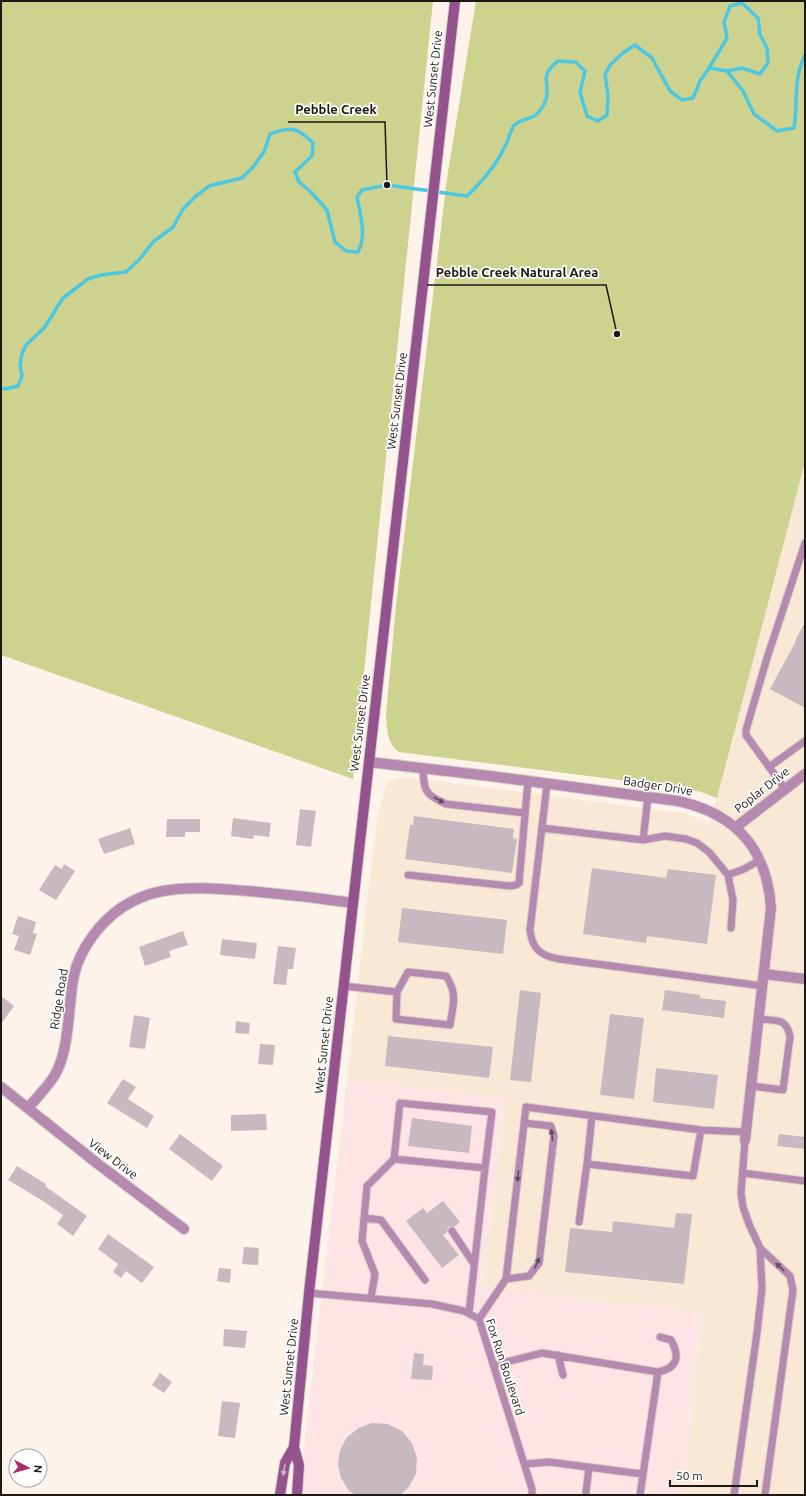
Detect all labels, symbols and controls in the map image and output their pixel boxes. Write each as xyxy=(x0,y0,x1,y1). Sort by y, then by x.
street label: West Sunset Drive xyxy=(421,30,444,128)
callout: Pebble Creek xyxy=(288,97,385,122)
text: Pebble Creek xyxy=(295,102,377,116)
callout: Pebble Creek Natural Area xyxy=(427,260,606,285)
text: Pebble Creek Natural Area xyxy=(436,265,598,279)
street label: West Sunset Drive xyxy=(384,352,409,450)
street label: West Sunset Drive xyxy=(347,674,372,772)
street label: Poplar Drive xyxy=(732,764,792,815)
street label: Badger Drive xyxy=(622,774,694,797)
one-way arrow xyxy=(433,797,445,803)
street label: Ridge Road xyxy=(47,968,70,1030)
street label: West Sunset Drive xyxy=(312,996,335,1094)
one-way arrow xyxy=(549,1129,556,1141)
street label: View Drive xyxy=(86,1136,140,1181)
one-way arrow xyxy=(515,1170,521,1182)
one-way arrow xyxy=(534,1257,540,1269)
one-way arrow xyxy=(775,1262,785,1272)
street label: Fox Run Boulevard xyxy=(484,1317,527,1417)
street label: West Sunset Drive xyxy=(277,1318,300,1416)
north arrow xyxy=(8,1448,48,1488)
scale bar xyxy=(670,1462,757,1488)
text: N xyxy=(32,1464,44,1474)
one-way arrow xyxy=(281,1464,287,1476)
text: 50 m xyxy=(676,1469,703,1482)

